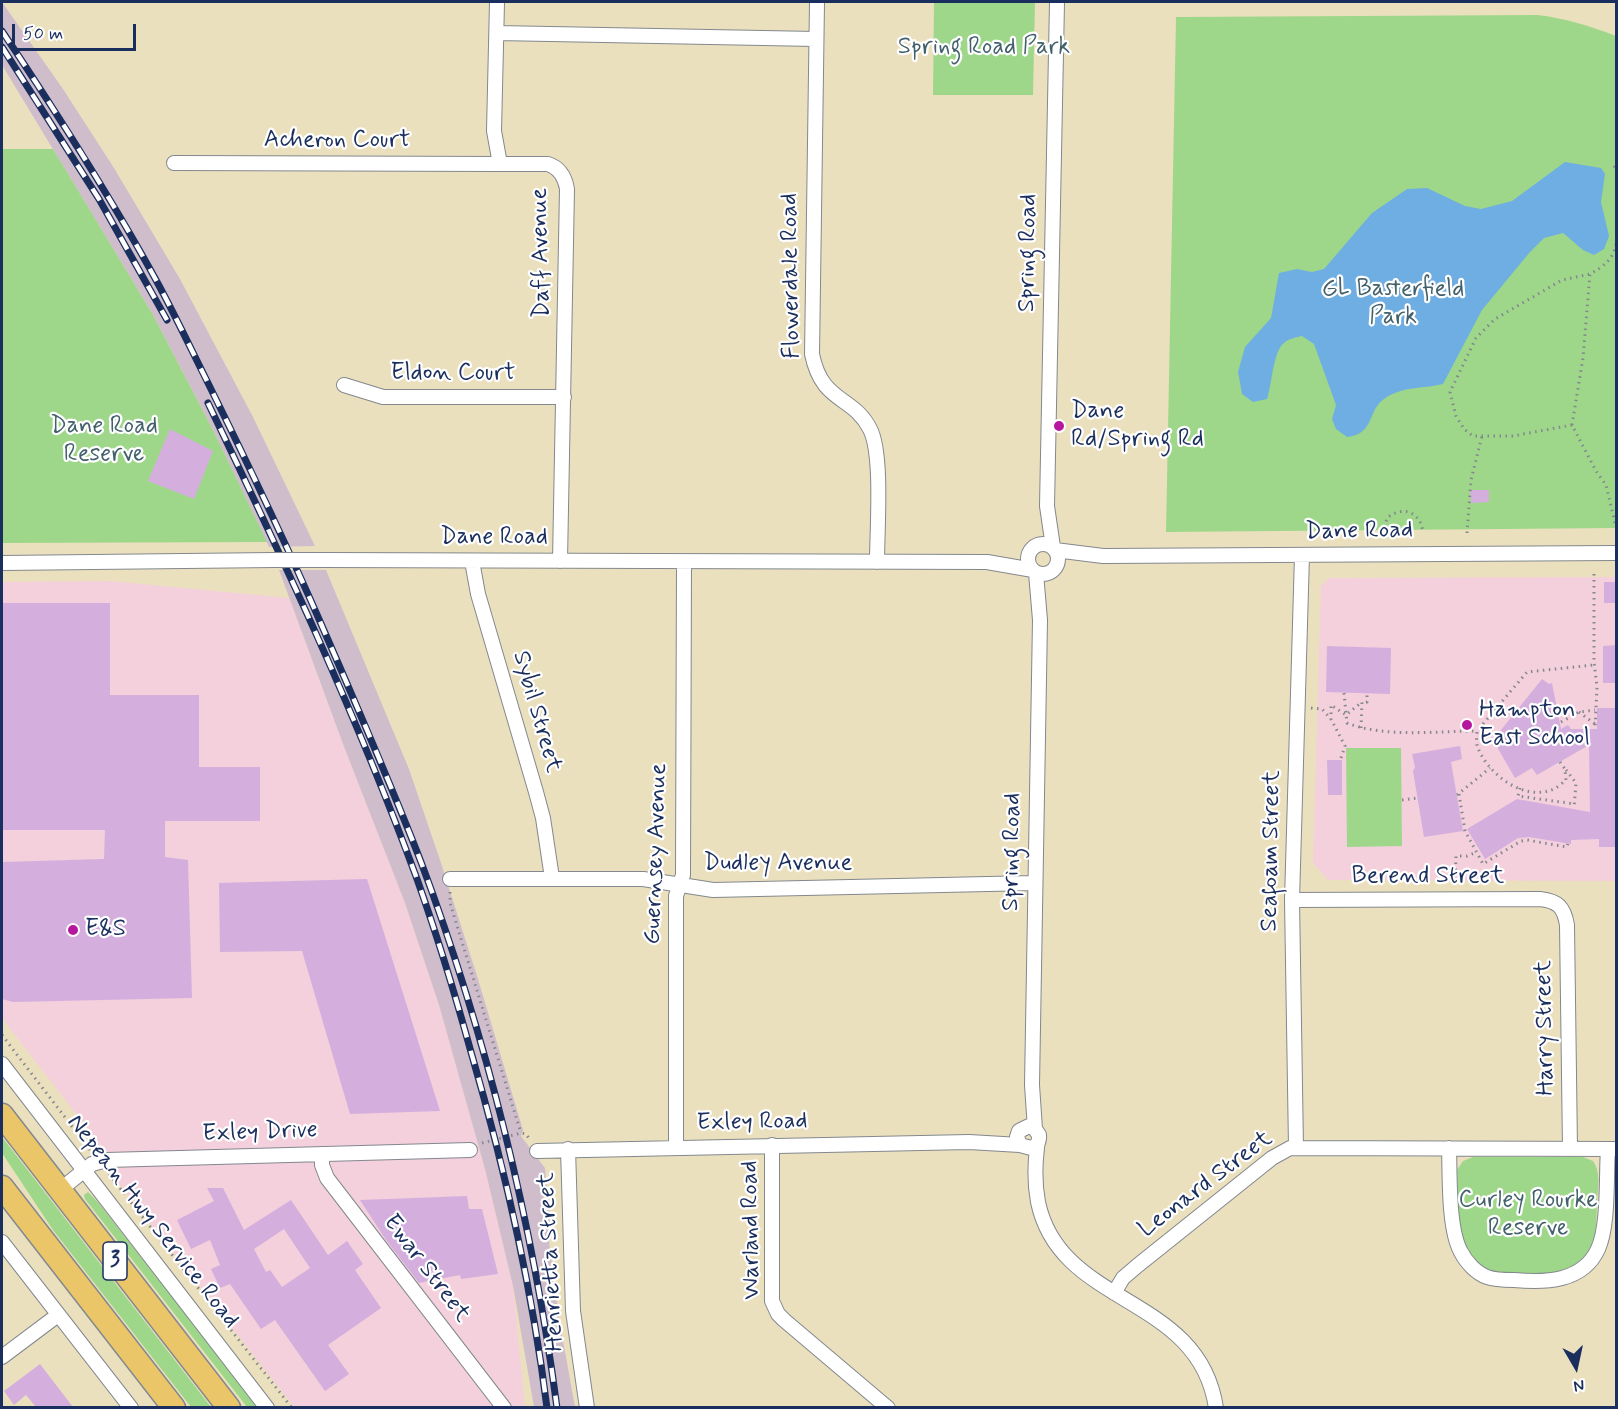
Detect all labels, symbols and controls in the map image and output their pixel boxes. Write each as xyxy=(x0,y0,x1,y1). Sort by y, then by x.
scale bar xyxy=(15,12,140,50)
text: 50 m xyxy=(23,22,63,46)
park label: Spring Road Park xyxy=(898,34,1070,62)
street label: Acheron Court xyxy=(264,127,410,155)
street label: Daff Avenue xyxy=(526,188,558,318)
street label: Flowerdale Road xyxy=(776,193,808,359)
street label: Spring Road xyxy=(1014,194,1044,312)
park label: GL Basterfield Park xyxy=(1322,276,1464,332)
street label: Eldon Court xyxy=(391,360,515,388)
place label: Dane Rd/Spring Rd xyxy=(1071,398,1204,454)
park label: Dane Road Reserve xyxy=(50,413,158,469)
marker: Dane Rd/Spring Rd xyxy=(1052,419,1066,433)
street label: Dane Road xyxy=(1305,517,1413,547)
street label: Dane Road xyxy=(440,524,548,552)
street label: Sybil Street xyxy=(505,648,567,776)
place label: Hampton East School xyxy=(1479,697,1590,753)
marker: Hampton East School xyxy=(1460,718,1474,732)
street label: Guernsey Avenue xyxy=(639,763,675,945)
street label: Seafoam Street xyxy=(1256,770,1288,932)
street label: Spring Road xyxy=(998,793,1028,911)
street label: Dudley Avenue xyxy=(704,850,852,878)
street label: Berend Street xyxy=(1352,863,1504,891)
place label: E&S xyxy=(85,916,126,944)
marker: E&S xyxy=(66,923,80,937)
street label: Harry Street xyxy=(1530,960,1562,1096)
street label: Exley Road xyxy=(696,1108,808,1138)
street label: Nepean Hwy Service Road xyxy=(60,1109,244,1335)
street label: Exley Drive xyxy=(202,1117,318,1149)
street label: Leonard Street xyxy=(1133,1125,1279,1245)
street label: Warland Road xyxy=(736,1160,768,1300)
street label: Henrietta Street xyxy=(533,1172,571,1352)
park label: Curley Rourke Reserve xyxy=(1458,1187,1598,1243)
street label: Ewar Street xyxy=(376,1209,476,1329)
road number: 3 xyxy=(103,1242,127,1280)
north arrow xyxy=(1546,1337,1606,1397)
text: N xyxy=(1572,1374,1586,1396)

